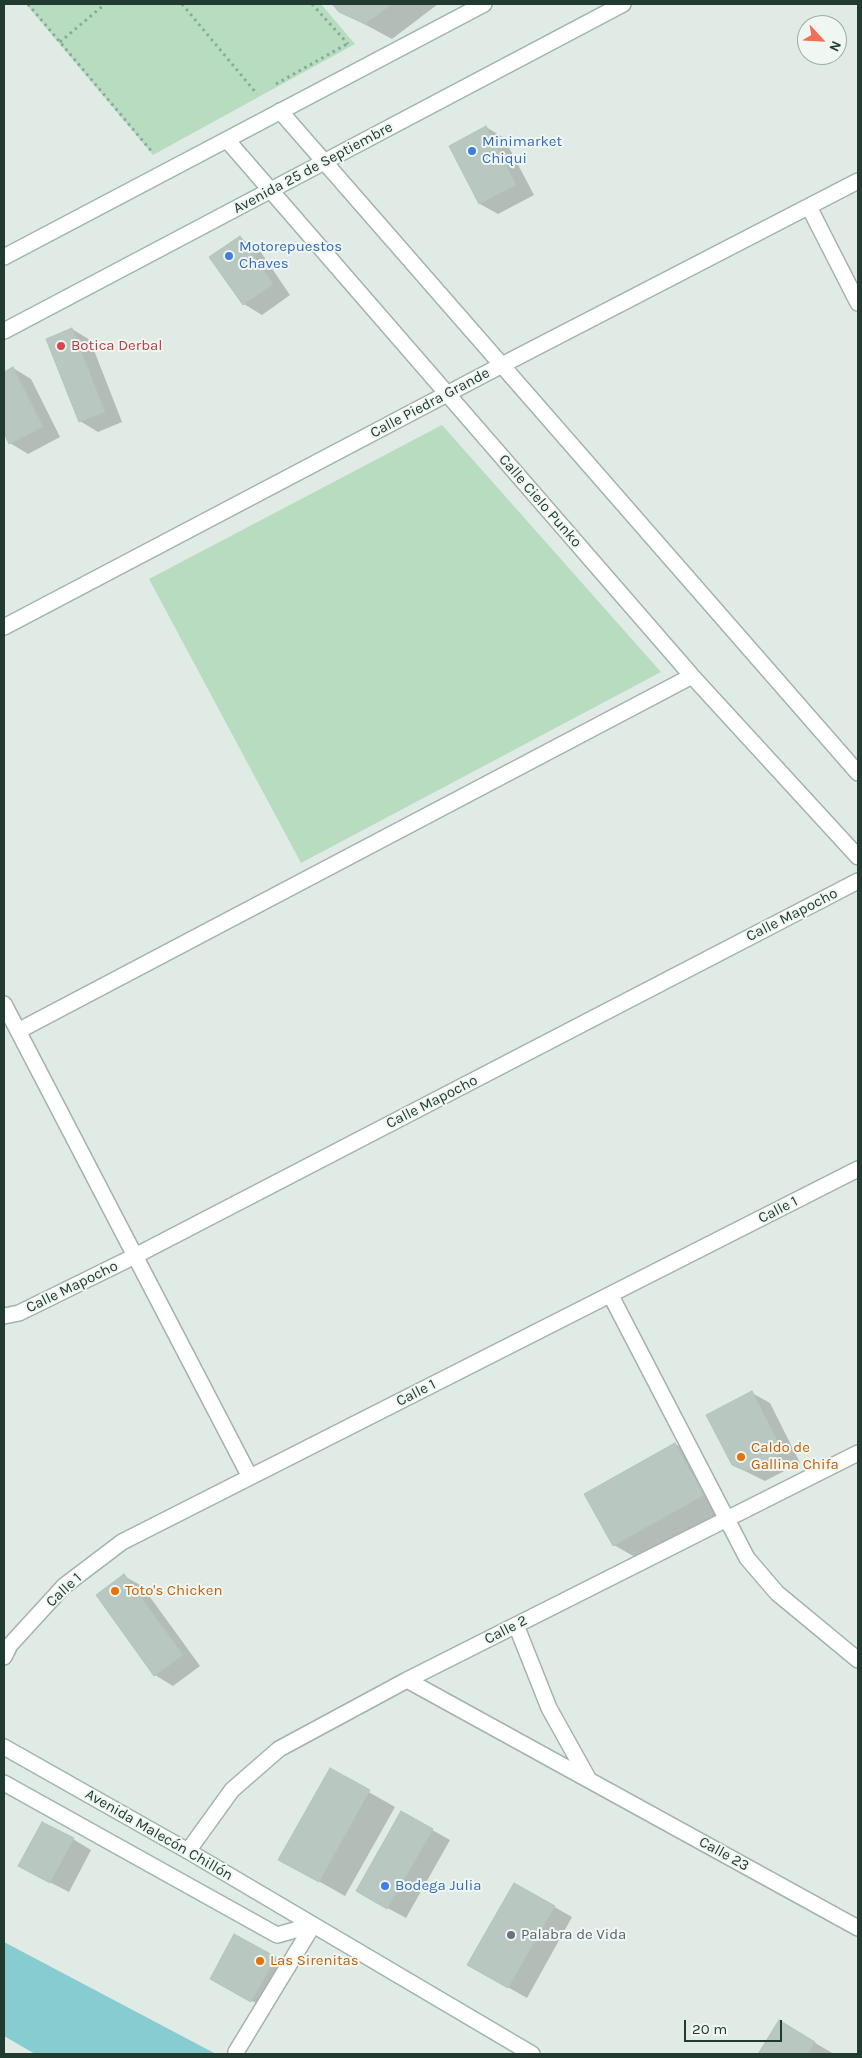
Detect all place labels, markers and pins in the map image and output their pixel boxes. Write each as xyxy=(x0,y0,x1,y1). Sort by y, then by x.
place label: Minimarket Chiqui xyxy=(482,133,562,168)
marker: Minimarket Chiqui xyxy=(466,145,478,157)
place label: Motorepuestos Chaves xyxy=(239,238,342,273)
marker: Motorepuestos Chaves xyxy=(223,250,235,262)
place label: Botica Derbal xyxy=(71,337,163,355)
marker: Botica Derbal xyxy=(55,340,67,352)
place label: Caldo de Gallina Chifa xyxy=(751,1439,839,1474)
marker: Caldo de Gallina Chifa xyxy=(735,1451,747,1463)
place label: Toto's Chicken xyxy=(125,1582,222,1600)
marker: Toto's Chicken xyxy=(109,1585,121,1597)
place label: Bodega Julia xyxy=(395,1877,481,1895)
marker: Bodega Julia xyxy=(379,1880,391,1892)
place label: Palabra de Vida xyxy=(521,1926,626,1944)
marker: Palabra de Vida xyxy=(505,1929,517,1941)
place label: Las Sirenitas xyxy=(270,1952,359,1970)
marker: Las Sirenitas xyxy=(254,1955,266,1967)

